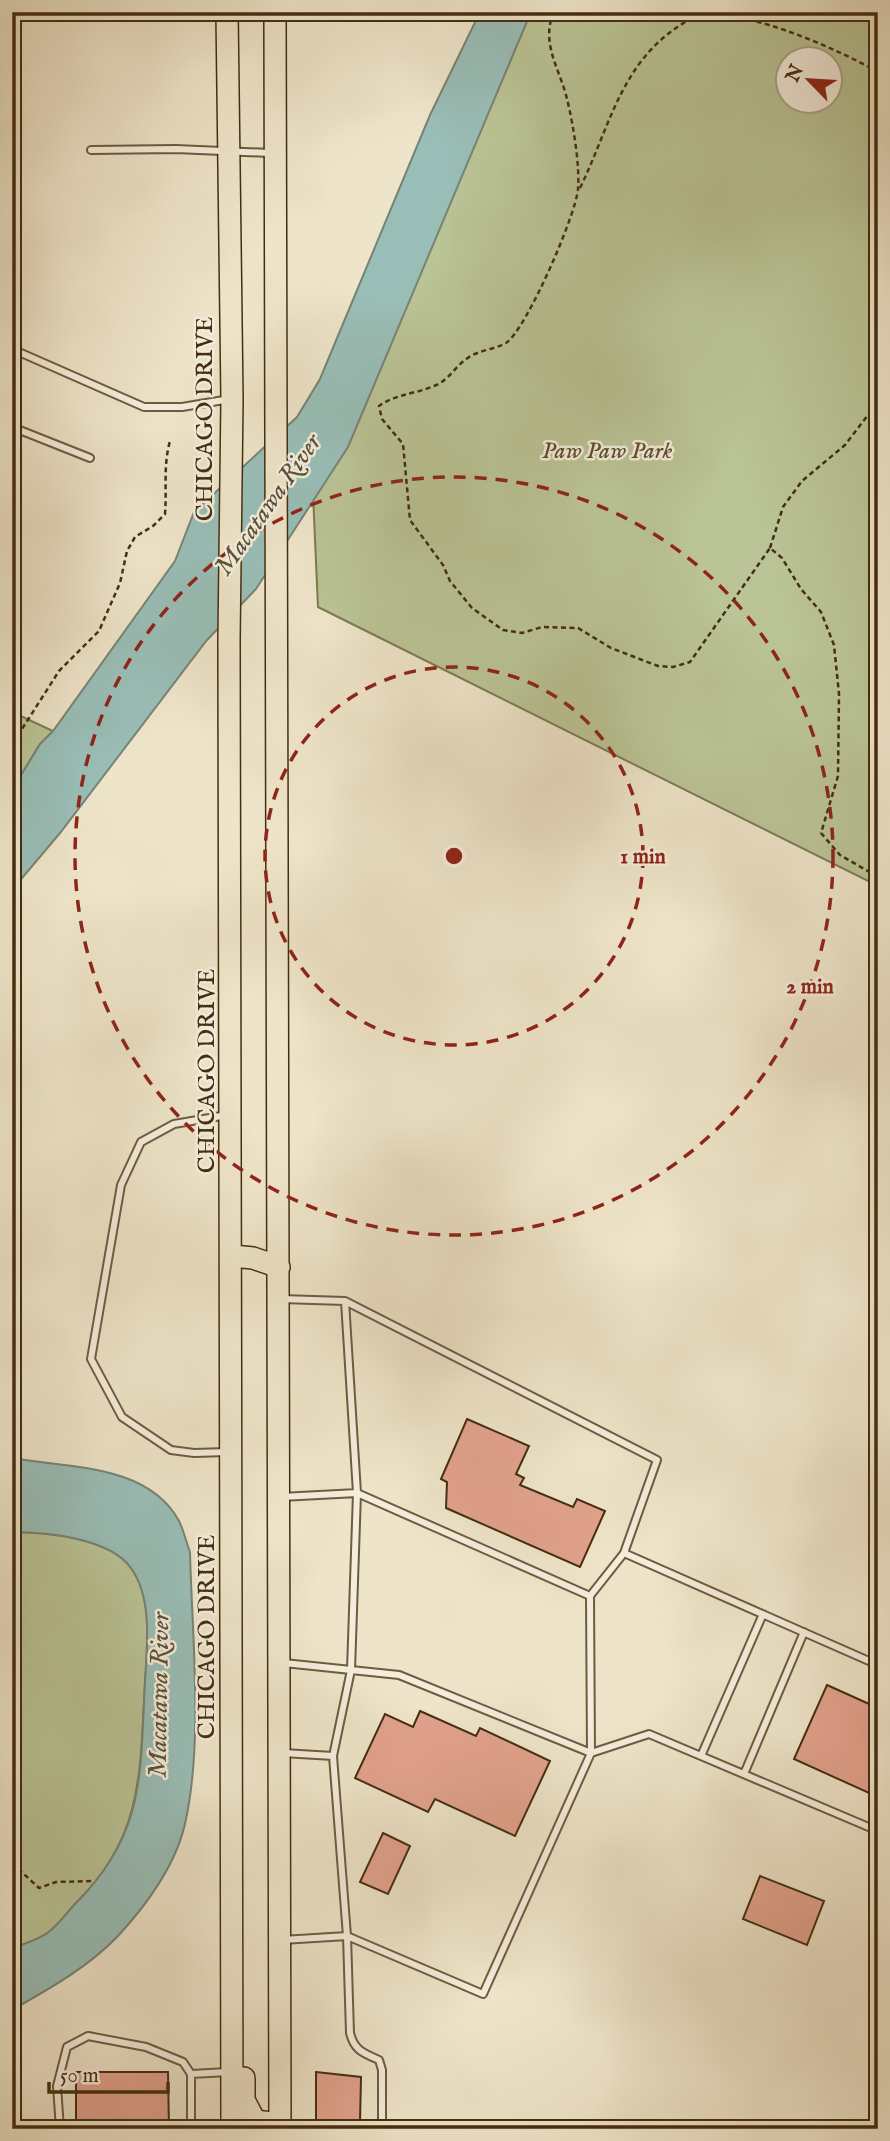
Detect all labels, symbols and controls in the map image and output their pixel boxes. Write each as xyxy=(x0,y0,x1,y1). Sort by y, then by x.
north arrow xyxy=(774,46,844,116)
text: N xyxy=(781,61,810,87)
street label: CHICAGO DRIVE xyxy=(190,317,221,521)
water label: Macatawa River xyxy=(207,427,330,582)
park label: Paw Paw Park xyxy=(542,436,673,467)
centre of rings xyxy=(442,844,466,868)
text: 1 min xyxy=(620,844,666,871)
street label: CHICAGO DRIVE xyxy=(192,969,223,1173)
text: 2 min xyxy=(786,974,834,1001)
street label: CHICAGO DRIVE xyxy=(192,1535,223,1739)
water label: Macatawa River xyxy=(142,1611,177,1778)
scale bar xyxy=(49,2050,168,2094)
text: 50 m xyxy=(60,2063,99,2090)

